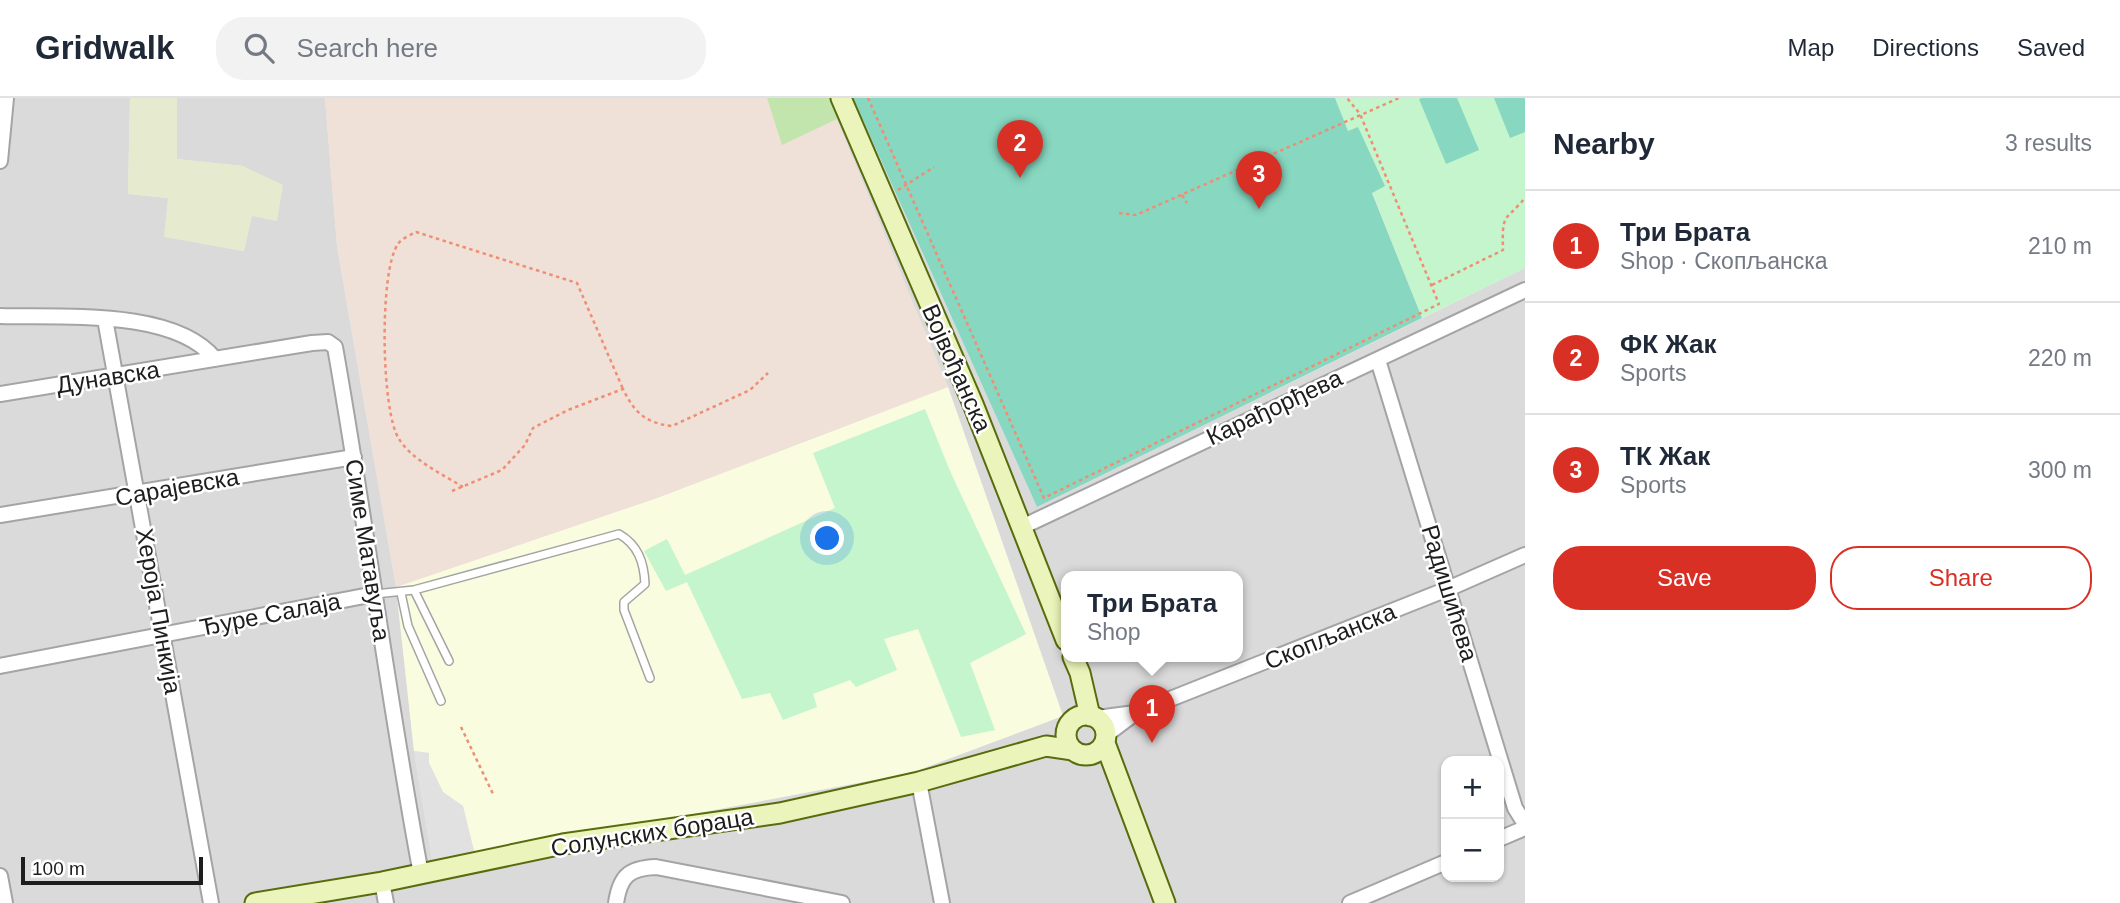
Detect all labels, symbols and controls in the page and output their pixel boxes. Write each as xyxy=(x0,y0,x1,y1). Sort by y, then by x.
search box xyxy=(216,17,706,80)
text: Gridwalk xyxy=(35,29,174,66)
icon: search xyxy=(240,29,278,67)
text: Search here xyxy=(296,33,438,63)
text: Map xyxy=(1788,34,1834,61)
text: Directions xyxy=(1872,34,1979,61)
text: Saved xyxy=(2017,34,2085,61)
pin: 2 xyxy=(997,120,1043,178)
text: Nearby xyxy=(1553,127,1655,160)
text: 3 results xyxy=(2005,130,2092,156)
pin: 3 xyxy=(1236,151,1282,209)
text: Три Брата xyxy=(1620,217,1750,247)
text: 1 xyxy=(1570,233,1582,259)
text: 210 m xyxy=(2028,233,2092,259)
text: Shop · Скопљанска xyxy=(1620,248,1828,274)
street label: Војвођанска xyxy=(917,300,997,437)
text: ФК Жак xyxy=(1620,329,1717,359)
text: 2 xyxy=(1570,345,1582,371)
text: 220 m xyxy=(2028,345,2092,371)
street label: Дунавска xyxy=(54,355,162,398)
text: Sports xyxy=(1620,360,1686,386)
street label: Карађорђева xyxy=(1202,364,1347,450)
text: ТК Жак xyxy=(1620,441,1710,471)
street label: Симе Матавуља xyxy=(340,457,396,643)
text: 3 xyxy=(1570,457,1582,483)
text: 300 m xyxy=(2028,457,2092,483)
street label: Сарајевска xyxy=(113,463,242,511)
text: Sports xyxy=(1620,472,1686,498)
your location xyxy=(810,521,844,555)
street label: Радишићева xyxy=(1416,522,1484,665)
street label: Хероја Пинкија xyxy=(131,526,187,697)
button: Save xyxy=(1553,546,1816,610)
button: Share xyxy=(1830,546,2092,610)
popup xyxy=(1061,571,1243,662)
street label: Ђуре Салаја xyxy=(197,587,343,641)
text: Три Брата xyxy=(1087,588,1217,618)
street label: Скопљанска xyxy=(1260,597,1400,675)
text: Shop xyxy=(1087,619,1141,645)
pin: 1 xyxy=(1129,685,1175,743)
map controls xyxy=(1441,756,1504,882)
button: + xyxy=(1441,756,1504,819)
street label: Солунских бораца xyxy=(549,803,756,861)
button: − xyxy=(1441,819,1504,882)
scale bar xyxy=(21,854,203,886)
text: 100 m xyxy=(32,858,85,879)

